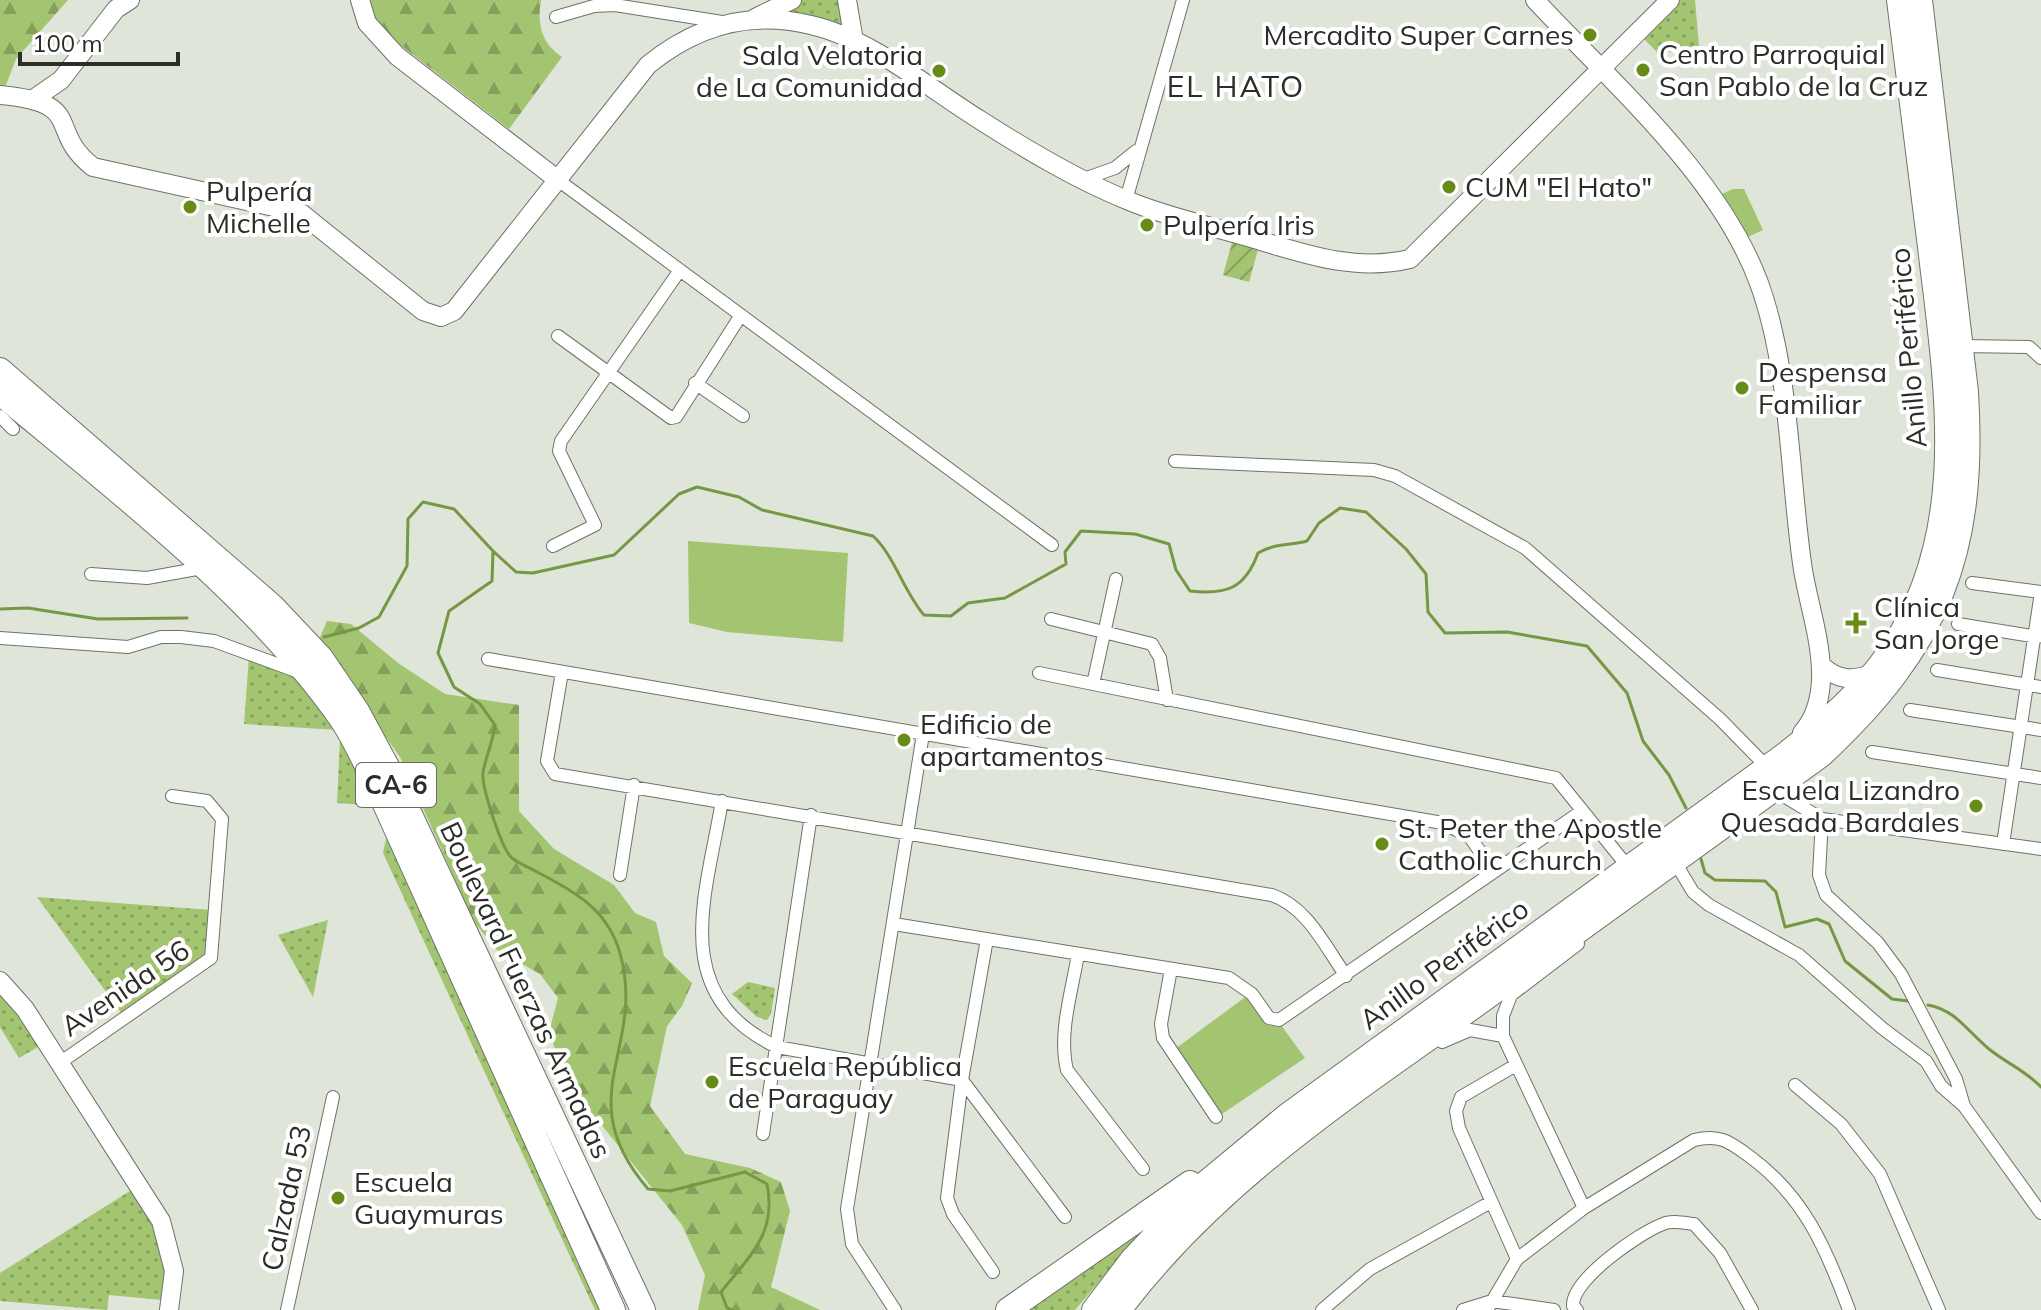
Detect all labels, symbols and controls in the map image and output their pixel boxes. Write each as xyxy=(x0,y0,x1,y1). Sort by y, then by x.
scale bar xyxy=(20,16,178,66)
place label: Mercadito Super Carnes xyxy=(1264,17,1574,52)
marker: Mercadito Super Carnes xyxy=(1581,26,1599,44)
text: 100 m xyxy=(32,28,103,58)
place label: Centro Parroquial San Pablo de la Cruz xyxy=(1659,36,1928,103)
place label: Sala Velatoria de La Comunidad xyxy=(696,37,923,104)
marker: Centro Parroquial San Pablo de la Cruz xyxy=(1634,61,1652,79)
marker: Sala Velatoria de La Comunidad xyxy=(930,62,948,80)
district label: EL HATO xyxy=(1167,67,1305,105)
place label: CUM "El Hato" xyxy=(1465,169,1652,204)
place label: Pulpería Michelle xyxy=(206,173,313,240)
marker: CUM "El Hato" xyxy=(1440,178,1458,196)
marker: Pulpería Michelle xyxy=(181,198,199,216)
place label: Pulpería Iris xyxy=(1163,207,1315,242)
marker: Pulpería Iris xyxy=(1138,216,1156,234)
street label: Anillo Periférico xyxy=(1881,247,1934,450)
place label: Despensa Familiar xyxy=(1758,354,1887,421)
marker: Despensa Familiar xyxy=(1733,379,1751,397)
place label: Clínica San Jorge xyxy=(1874,589,1999,656)
marker: Clínica San Jorge xyxy=(1845,612,1867,634)
place label: Edificio de apartamentos xyxy=(920,706,1104,773)
marker: Edificio de apartamentos xyxy=(895,731,913,749)
road number: CA-6 xyxy=(356,763,436,807)
place label: Escuela Lizandro Quesada Bardales xyxy=(1720,772,1960,839)
marker: Escuela Lizandro Quesada Bardales xyxy=(1967,797,1985,815)
place label: St. Peter the Apostle Catholic Church xyxy=(1398,810,1662,877)
street label: Boulevard Fuerzas Armadas xyxy=(433,816,620,1164)
marker: St. Peter the Apostle Catholic Church xyxy=(1373,835,1391,853)
street label: Anillo Periférico xyxy=(1352,890,1535,1037)
street label: Avenida 56 xyxy=(54,932,196,1043)
place label: Escuela República de Paraguay xyxy=(728,1048,962,1115)
marker: Escuela República de Paraguay xyxy=(703,1073,721,1091)
street label: Calzada 53 xyxy=(253,1122,318,1274)
place label: Escuela Guaymuras xyxy=(354,1164,504,1231)
marker: Escuela Guaymuras xyxy=(329,1189,347,1207)

